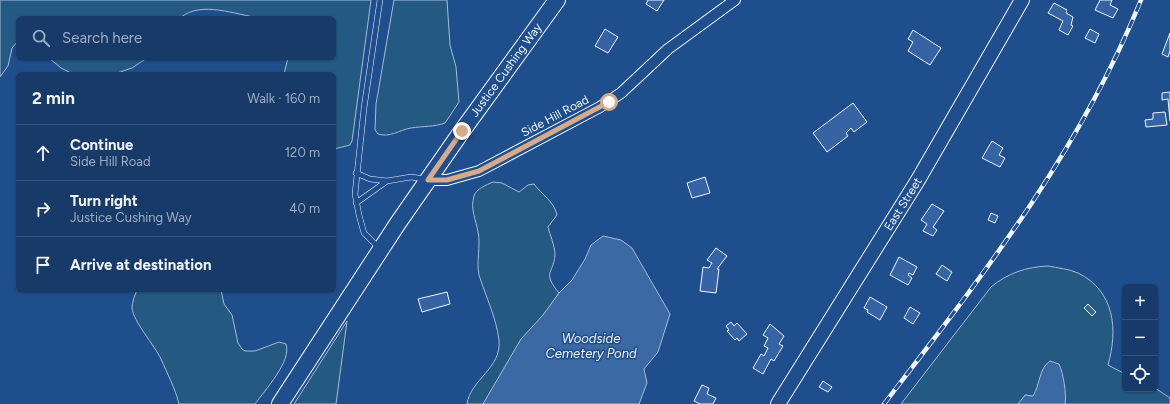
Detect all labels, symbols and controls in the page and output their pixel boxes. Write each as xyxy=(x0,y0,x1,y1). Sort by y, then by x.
search box xyxy=(16,16,336,60)
street label: Justice Cushing Way xyxy=(467,20,545,120)
icon: search xyxy=(30,27,52,49)
text: Search here xyxy=(62,29,142,47)
text: 2 min xyxy=(32,88,75,108)
text: Walk · 160 m xyxy=(247,91,320,106)
street label: Side Hill Road xyxy=(519,92,591,140)
route start xyxy=(600,93,618,111)
route end xyxy=(453,122,471,140)
text: Continue xyxy=(70,136,133,154)
icon: ahead xyxy=(32,142,54,164)
text: 120 m xyxy=(285,145,320,160)
text: Side Hill Road xyxy=(70,154,151,169)
street label: East Street xyxy=(881,174,925,233)
text: Turn right xyxy=(70,192,138,210)
icon: right xyxy=(32,198,54,220)
text: 40 m xyxy=(289,201,320,216)
text: Justice Cushing Way xyxy=(70,210,192,225)
icon: arrive xyxy=(32,254,54,276)
text: Arrive at destination xyxy=(70,256,211,274)
map controls xyxy=(1122,284,1158,392)
button: + xyxy=(1122,284,1158,320)
button: − xyxy=(1122,320,1158,356)
water label: Woodside Cemetery Pond xyxy=(545,331,637,361)
button: locate xyxy=(1122,356,1158,392)

